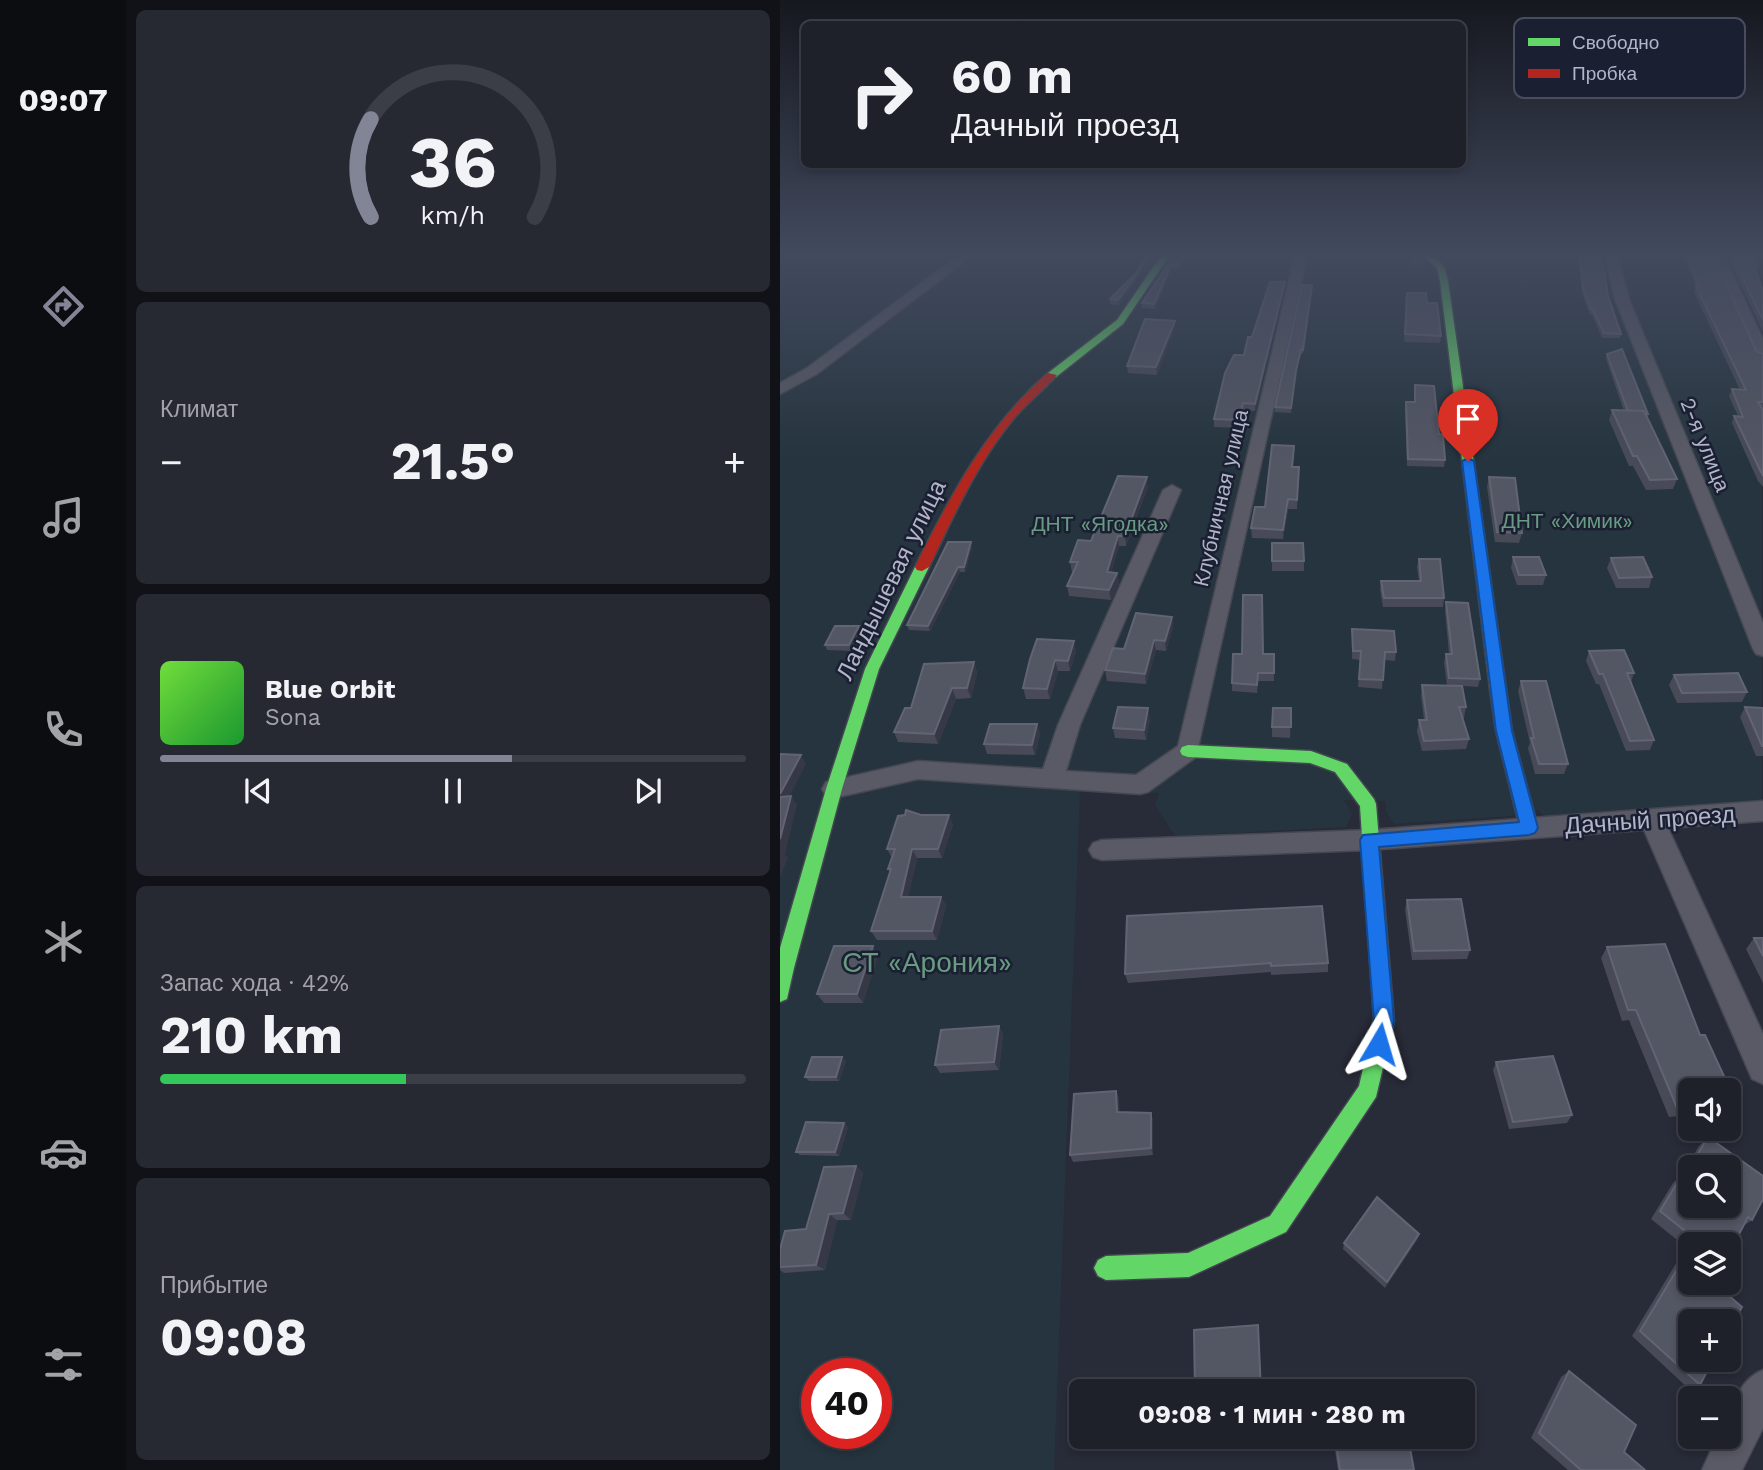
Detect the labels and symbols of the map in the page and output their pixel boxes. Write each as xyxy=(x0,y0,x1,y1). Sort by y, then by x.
legend xyxy=(1514,18,1745,98)
text: Свободно xyxy=(1572,31,1659,54)
text: Пробка xyxy=(1572,62,1637,85)
pin xyxy=(1438,389,1498,461)
street label: 2-я улица xyxy=(1675,394,1736,496)
street label: Клубничная улица xyxy=(1188,407,1253,589)
street label: Ландышевая улица xyxy=(830,475,952,685)
park label: ДНТ «Химик» xyxy=(1501,508,1633,533)
park label: ДНТ «Ягодка» xyxy=(1031,511,1169,536)
street label: Дачный проезд xyxy=(1564,800,1736,840)
park label: СТ «Арония» xyxy=(842,946,1012,979)
position arrow xyxy=(1342,1007,1416,1081)
speed limit sign: 40 xyxy=(801,1358,892,1449)

